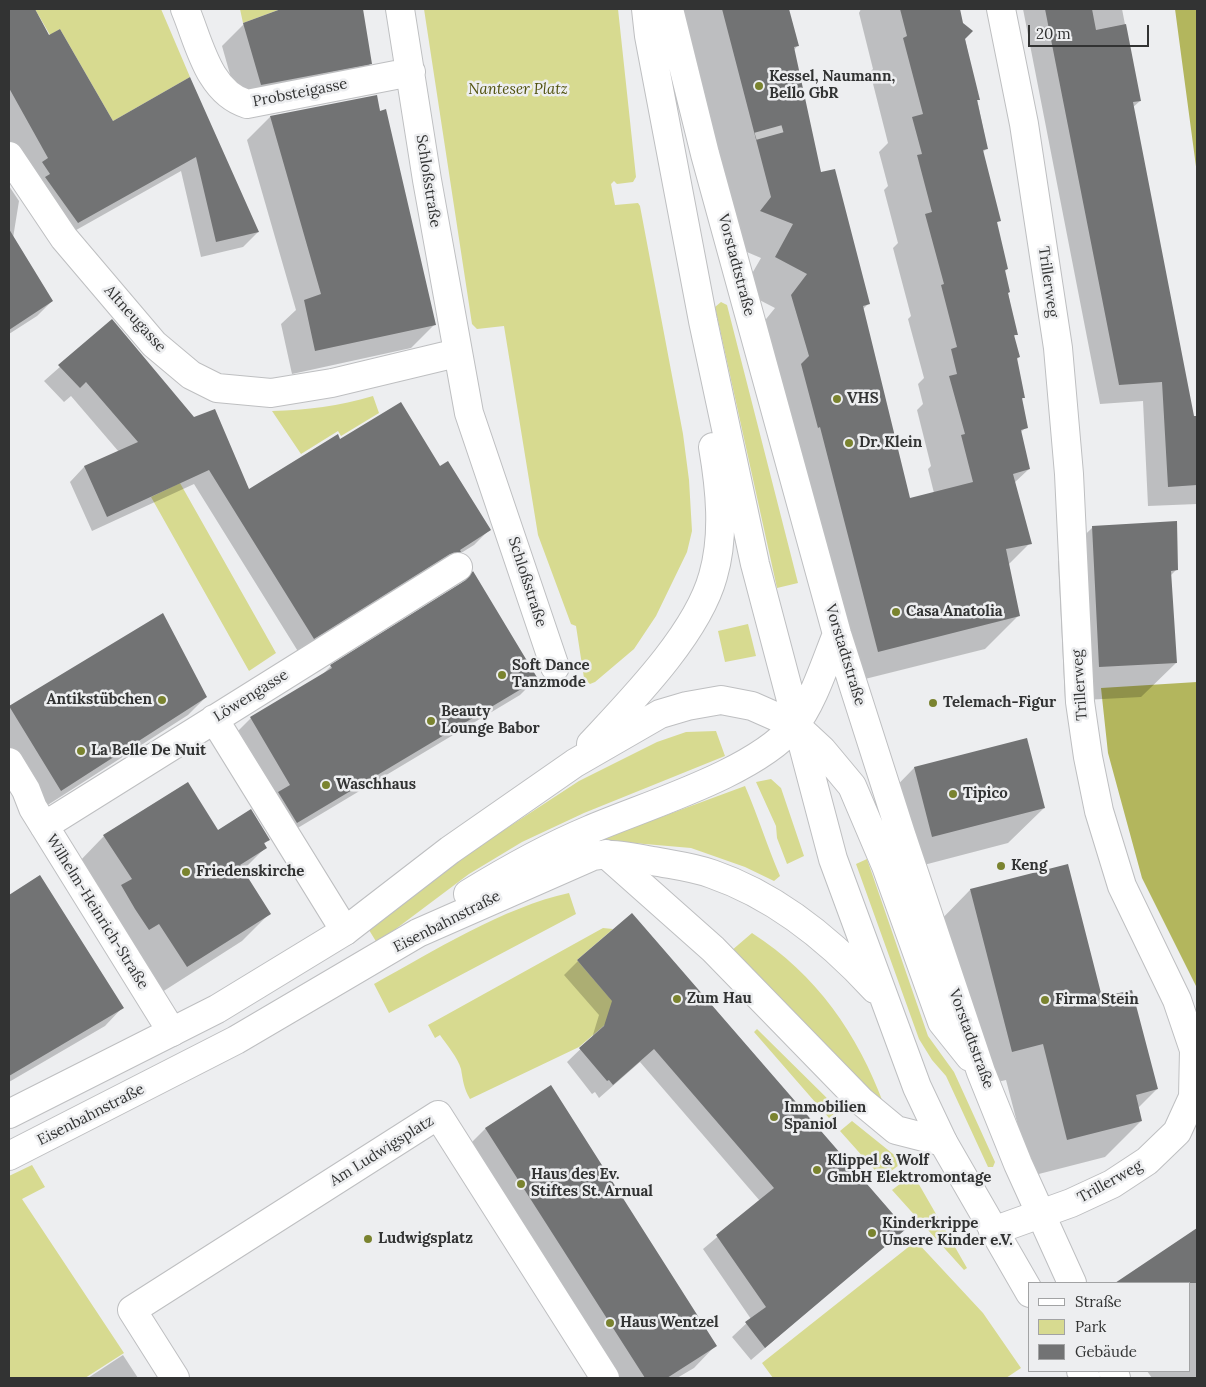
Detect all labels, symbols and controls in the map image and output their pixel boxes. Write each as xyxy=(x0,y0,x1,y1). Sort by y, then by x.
scale bar xyxy=(1031,15,1152,47)
text: 20 m xyxy=(1036,24,1071,43)
place label: Kessel, Naumann, Bello GbR xyxy=(769,68,895,103)
street label: Probsteigasse xyxy=(251,75,349,111)
marker: Kessel, Naumann, Bello GbR xyxy=(753,80,765,92)
park label: Nanteser Platz xyxy=(468,81,568,99)
street label: Schloßstraße xyxy=(412,133,444,229)
street label: Vorstadtstraße xyxy=(714,212,758,318)
street label: Trillerweg xyxy=(1034,245,1062,319)
street label: Altneugasse xyxy=(100,282,170,356)
place label: VHS xyxy=(847,390,879,408)
marker: VHS xyxy=(831,393,843,405)
place label: Dr. Klein xyxy=(859,434,922,452)
marker: Dr. Klein xyxy=(843,437,855,449)
street label: Schloßstraße xyxy=(504,535,550,629)
street label: Vorstadtstraße xyxy=(821,602,869,708)
place label: Casa Anatolia xyxy=(906,603,1003,621)
marker: Casa Anatolia xyxy=(890,606,902,618)
street label: Trillerweg xyxy=(1069,649,1091,721)
place label: Soft Dance Tanzmode xyxy=(512,657,590,692)
street label: Löwengasse xyxy=(210,666,292,726)
marker: Soft Dance Tanzmode xyxy=(496,669,508,681)
place label: Antikstübchen xyxy=(47,691,152,709)
marker: Antikstübchen xyxy=(156,694,168,706)
place label: Telemach-Figur xyxy=(943,694,1056,712)
marker: Telemach-Figur xyxy=(927,697,939,709)
place label: Beauty Lounge Babor xyxy=(441,703,540,738)
marker: Beauty Lounge Babor xyxy=(425,715,437,727)
place label: La Belle De Nuit xyxy=(91,742,206,760)
marker: La Belle De Nuit xyxy=(75,745,87,757)
place label: Waschhaus xyxy=(336,776,416,794)
marker: Waschhaus xyxy=(320,779,332,791)
place label: Tipico xyxy=(963,785,1008,803)
marker: Tipico xyxy=(947,788,959,800)
street label: Wilhelm-Heinrich-Straße xyxy=(42,831,152,993)
place label: Keng xyxy=(1011,857,1047,875)
marker: Keng xyxy=(995,860,1007,872)
place label: Friedenskirche xyxy=(196,863,304,881)
marker: Friedenskirche xyxy=(180,866,192,878)
street label: Eisenbahnstraße xyxy=(391,887,503,957)
street label: Vorstadtstraße xyxy=(945,987,997,1091)
place label: Zum Hau xyxy=(687,990,752,1008)
place label: Firma Stein xyxy=(1055,991,1139,1009)
marker: Zum Hau xyxy=(671,993,683,1005)
marker: Firma Stein xyxy=(1039,994,1051,1006)
street label: Eisenbahnstraße xyxy=(35,1080,147,1150)
place label: Immobilien Spaniol xyxy=(784,1099,866,1134)
marker: Immobilien Spaniol xyxy=(768,1111,780,1123)
street label: Am Ludwigsplatz xyxy=(327,1112,437,1190)
place label: Klippel & Wolf GmbH Elektromontage xyxy=(827,1152,991,1187)
street label: Trillerweg xyxy=(1074,1157,1146,1207)
marker: Klippel & Wolf GmbH Elektromontage xyxy=(811,1164,823,1176)
place label: Haus des Ev. Stiftes St. Arnual xyxy=(531,1166,653,1201)
marker: Haus des Ev. Stiftes St. Arnual xyxy=(515,1178,527,1190)
place label: Kinderkrippe Unsere Kinder e.V. xyxy=(882,1215,1013,1250)
marker: Kinderkrippe Unsere Kinder e.V. xyxy=(866,1227,878,1239)
place label: Ludwigsplatz xyxy=(378,1230,473,1248)
marker: Ludwigsplatz xyxy=(362,1233,374,1245)
legend xyxy=(1028,1282,1191,1372)
text: Straße xyxy=(1075,1292,1122,1311)
place label: Haus Wentzel xyxy=(620,1314,719,1332)
marker: Haus Wentzel xyxy=(604,1317,616,1329)
text: Park xyxy=(1075,1317,1106,1336)
text: Gebäude xyxy=(1075,1342,1137,1361)

